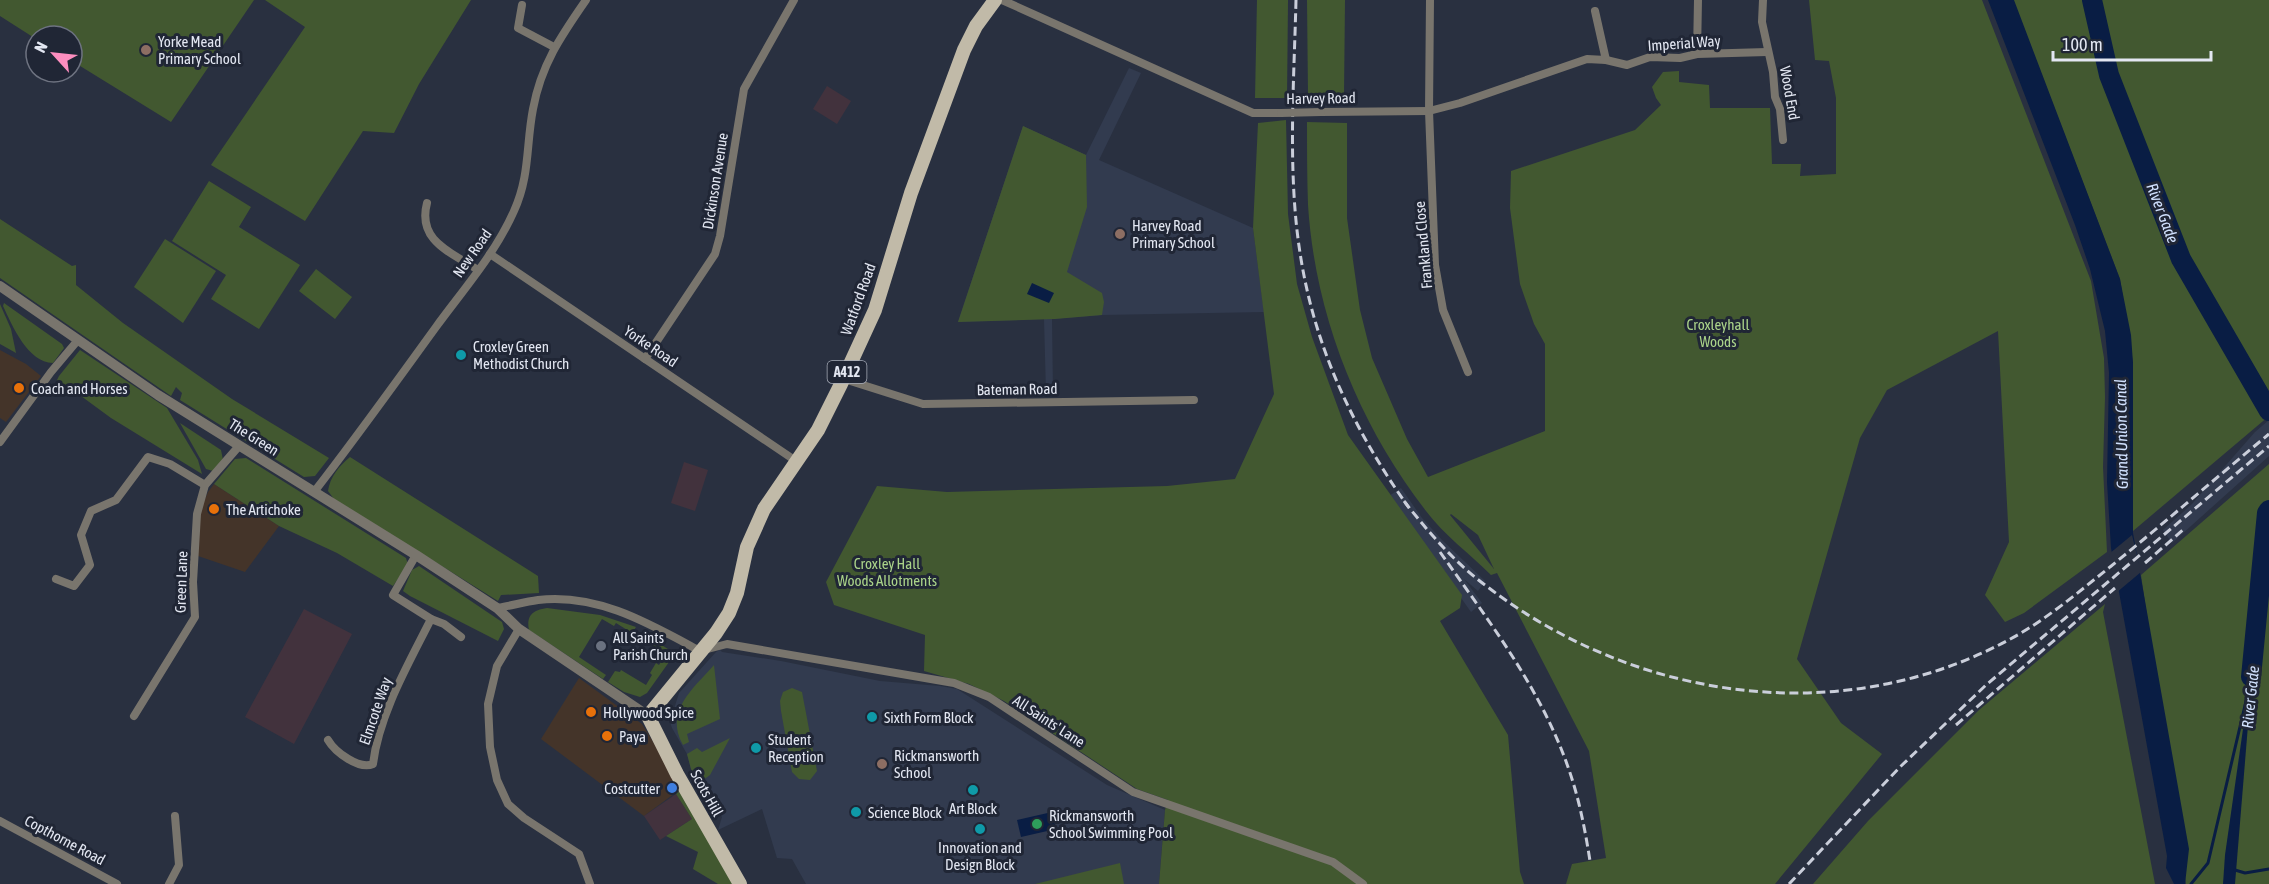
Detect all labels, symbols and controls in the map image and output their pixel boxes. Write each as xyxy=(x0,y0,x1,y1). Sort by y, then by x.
north arrow xyxy=(24,24,84,84)
scale bar xyxy=(2053,24,2210,62)
street label: Imperial Way xyxy=(1647,32,1721,54)
place label: Yorke Mead Primary School xyxy=(158,33,241,67)
text: 100 m xyxy=(2062,34,2103,55)
text: N xyxy=(30,39,51,55)
marker: Yorke Mead Primary School xyxy=(139,43,153,57)
street label: Wood End xyxy=(1777,65,1803,121)
street label: Harvey Road xyxy=(1286,89,1356,107)
street label: Dickinson Avenue xyxy=(699,131,731,230)
water label: River Gade xyxy=(2143,180,2183,246)
street label: Frankland Close xyxy=(1411,200,1435,289)
place label: Harvey Road Primary School xyxy=(1132,217,1215,251)
street label: New Road xyxy=(449,226,495,280)
marker: Harvey Road Primary School xyxy=(1113,227,1127,241)
street label: Watford Road xyxy=(837,261,879,337)
park label: Croxleyhall Woods xyxy=(1686,316,1750,350)
street label: Yorke Road xyxy=(621,322,681,370)
place label: Croxley Green Methodist Church xyxy=(473,338,569,372)
marker: Croxley Green Methodist Church xyxy=(454,348,468,362)
road number: A412 xyxy=(828,361,866,383)
water label: Grand Union Canal xyxy=(2111,379,2131,489)
place label: Coach and Horses xyxy=(31,380,128,397)
street label: Bateman Road xyxy=(976,380,1058,398)
marker: Coach and Horses xyxy=(12,381,26,395)
street label: The Green xyxy=(226,415,282,459)
place label: The Artichoke xyxy=(226,501,301,518)
marker: The Artichoke xyxy=(207,502,221,516)
street label: Green Lane xyxy=(171,550,191,613)
park label: Croxley Hall Woods Allotments xyxy=(837,555,937,589)
place label: All Saints Parish Church xyxy=(613,629,688,663)
marker: All Saints Parish Church xyxy=(594,639,608,653)
water label: River Gade xyxy=(2238,665,2262,729)
street label: Elmcote Way xyxy=(356,675,394,747)
street label: All Saints' Lane xyxy=(1010,691,1088,751)
place label: Hollywood Spice xyxy=(603,704,694,721)
marker: Hollywood Spice xyxy=(584,705,598,719)
place label: Sixth Form Block xyxy=(884,709,974,726)
marker: Sixth Form Block xyxy=(865,710,879,724)
place label: Paya xyxy=(619,728,646,745)
marker: Paya xyxy=(600,729,614,743)
place label: Student Reception xyxy=(768,731,824,765)
marker: Student Reception xyxy=(749,741,763,755)
place label: Rickmansworth School xyxy=(894,747,979,781)
marker: Rickmansworth School xyxy=(875,757,889,771)
street label: Scots Hill xyxy=(687,767,727,819)
place label: Costcutter xyxy=(604,780,661,797)
marker: Costcutter xyxy=(665,781,679,795)
marker: Art Block xyxy=(966,783,980,797)
place label: Art Block xyxy=(949,800,997,817)
place label: Science Block xyxy=(868,804,942,821)
marker: Science Block xyxy=(849,805,863,819)
place label: Rickmansworth School Swimming Pool xyxy=(1049,807,1173,841)
street label: Copthorne Road xyxy=(22,812,108,868)
marker: Rickmansworth School Swimming Pool xyxy=(1030,817,1044,831)
marker: Innovation and Design Block xyxy=(973,822,987,836)
place label: Innovation and Design Block xyxy=(938,839,1022,873)

